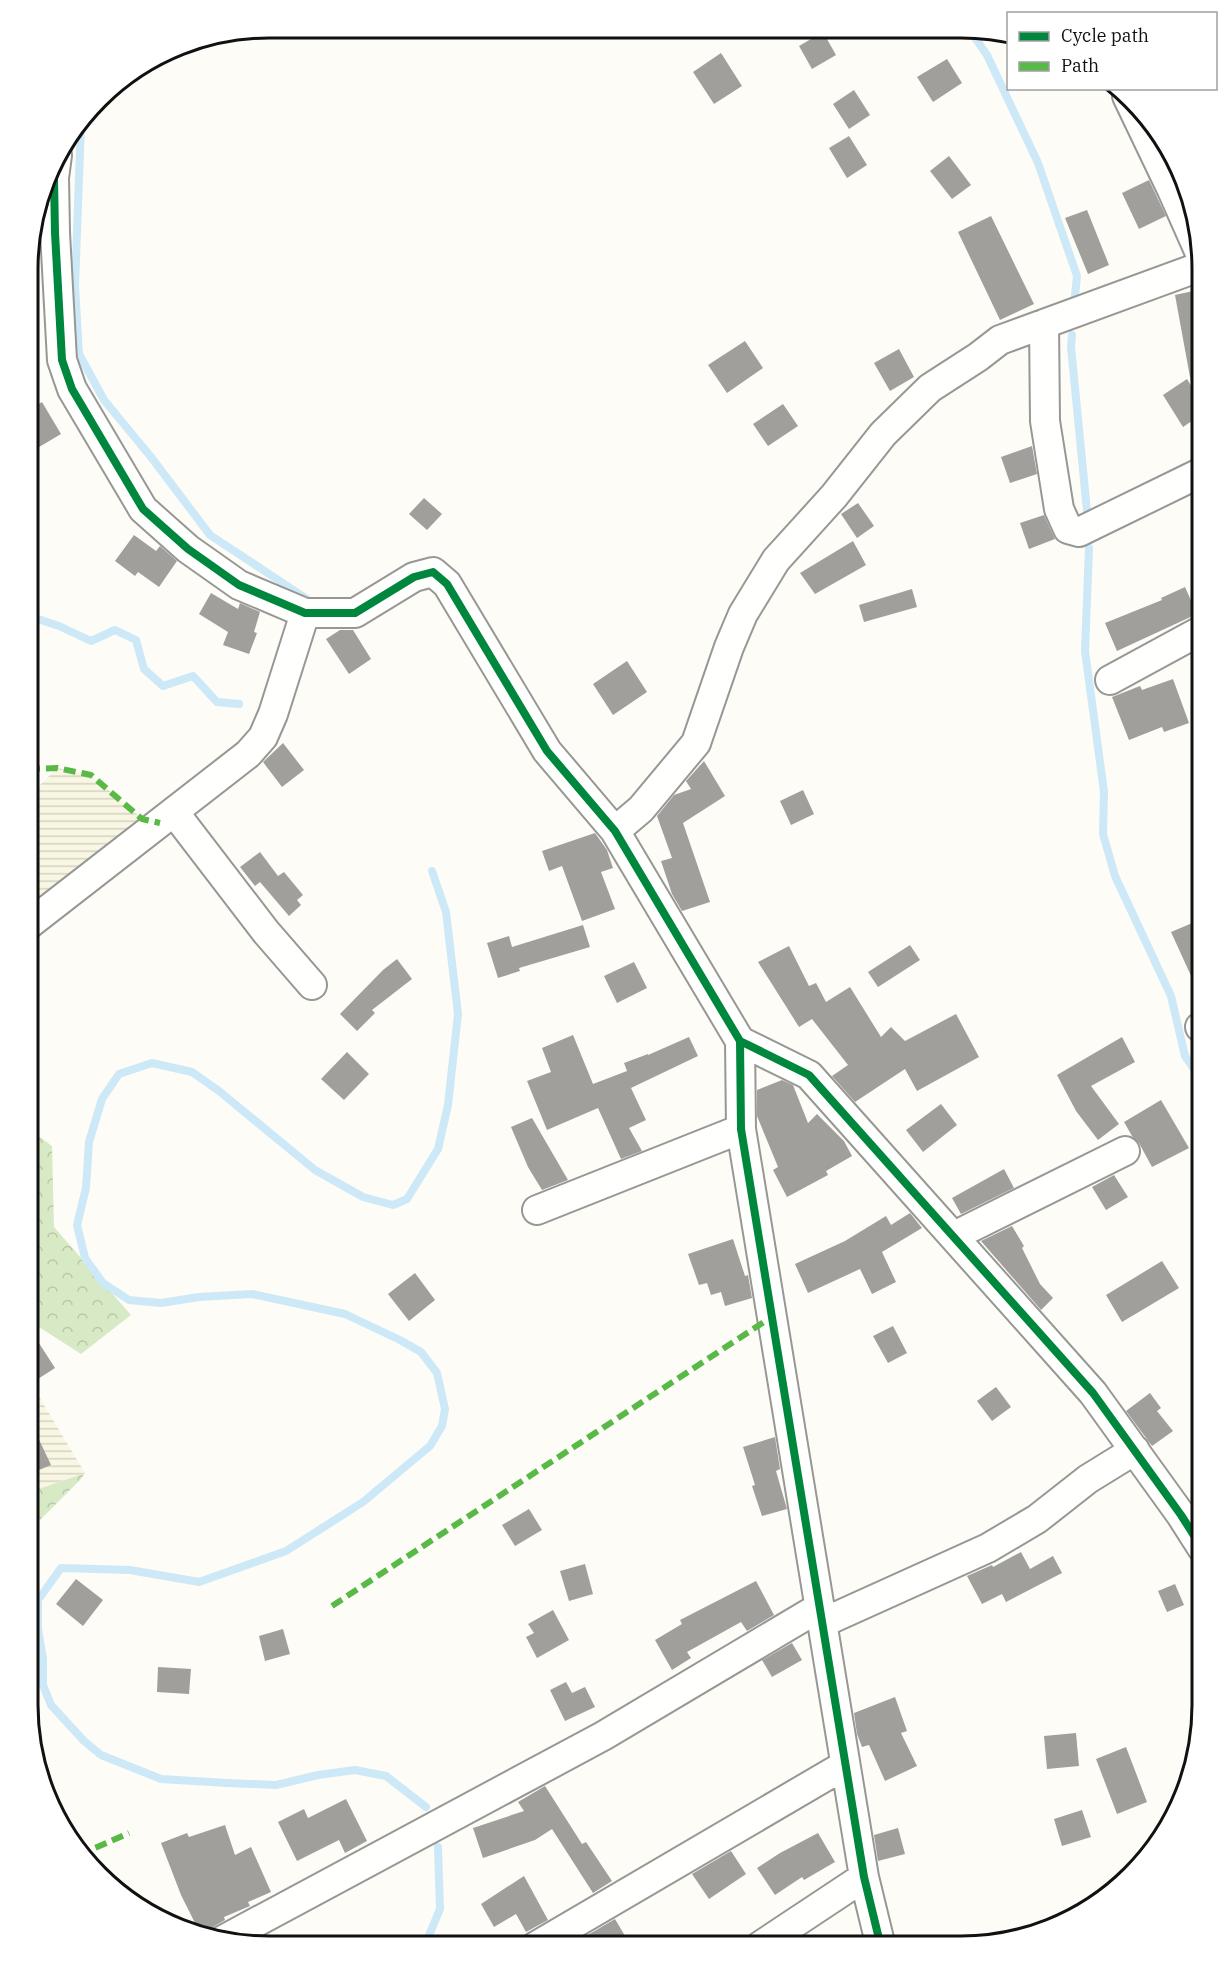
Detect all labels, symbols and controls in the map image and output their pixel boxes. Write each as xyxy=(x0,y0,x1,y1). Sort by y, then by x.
legend xyxy=(1007,12,1217,90)
text: Cycle path xyxy=(1061,24,1149,47)
text: Path xyxy=(1061,54,1099,77)

